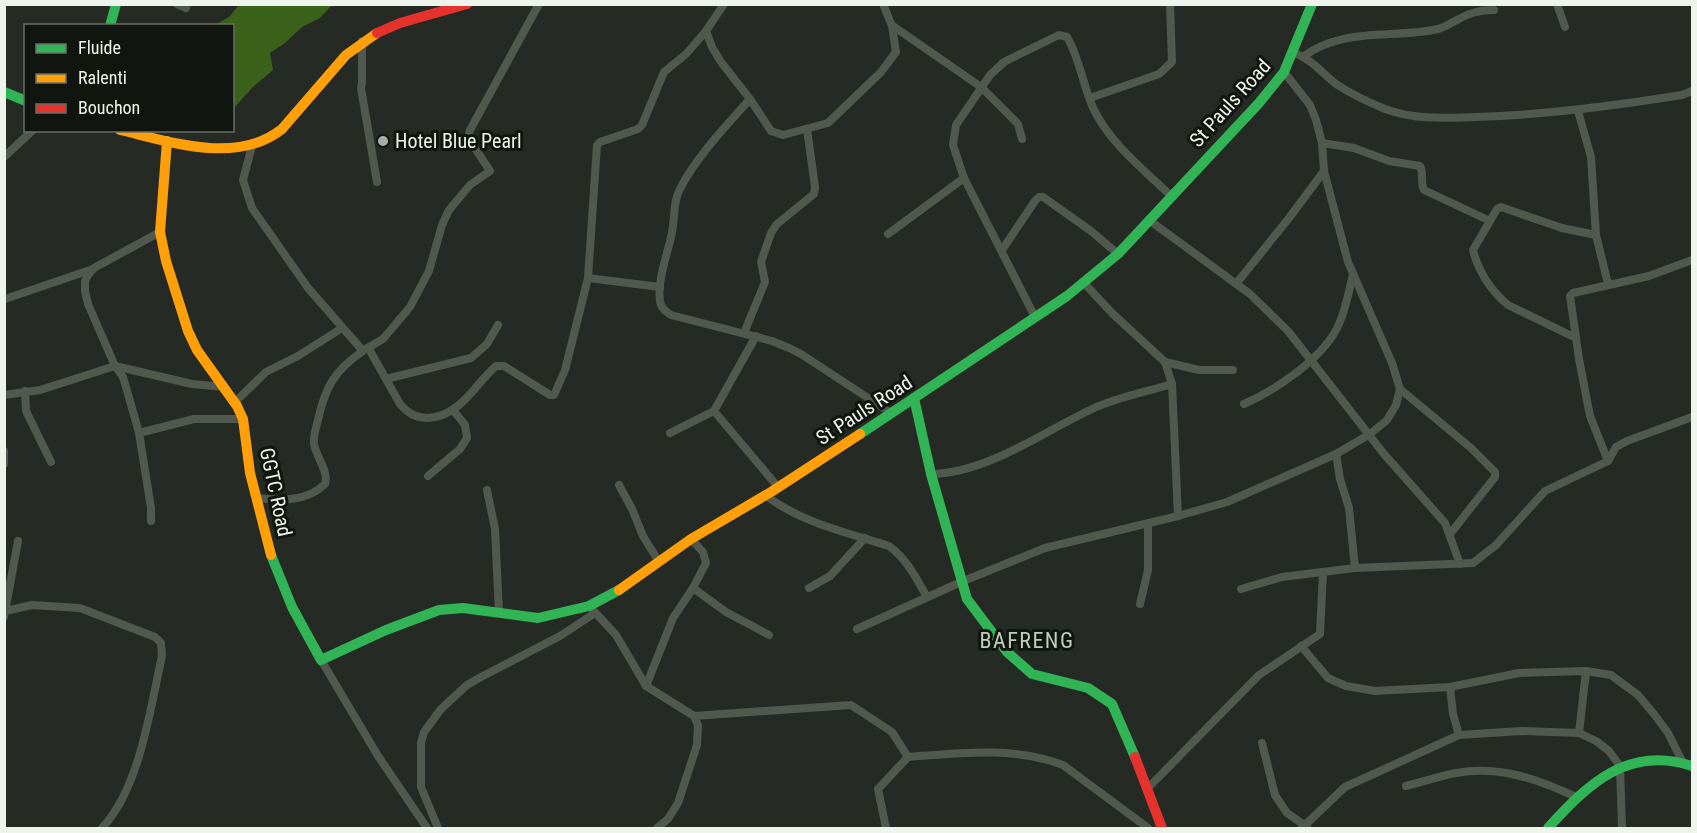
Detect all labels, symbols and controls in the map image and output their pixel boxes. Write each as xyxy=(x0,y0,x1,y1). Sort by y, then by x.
legend xyxy=(24,24,234,132)
text: Fluide xyxy=(78,37,121,58)
street label: St Pauls Road xyxy=(1184,54,1276,152)
text: Ralenti xyxy=(78,67,127,88)
text: Bouchon xyxy=(78,97,140,118)
place label: Hotel Blue Pearl xyxy=(395,129,522,153)
marker: Hotel Blue Pearl xyxy=(376,134,390,148)
street label: St Pauls Road xyxy=(812,370,916,450)
street label: GGTC Road xyxy=(255,446,297,538)
district label: BAFRENG xyxy=(979,628,1075,653)

